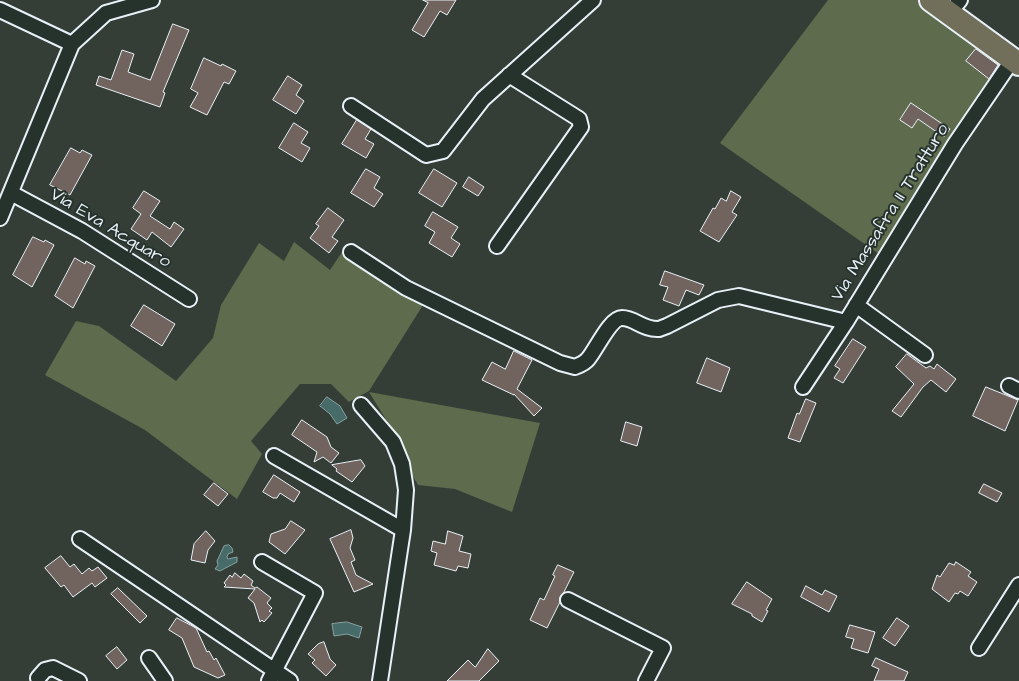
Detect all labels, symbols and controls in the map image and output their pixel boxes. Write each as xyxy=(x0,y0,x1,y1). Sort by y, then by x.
street label: Via Massafra II Tratturo xyxy=(827,120,955,306)
street label: Via Eva Acquaro xyxy=(46,184,174,274)

